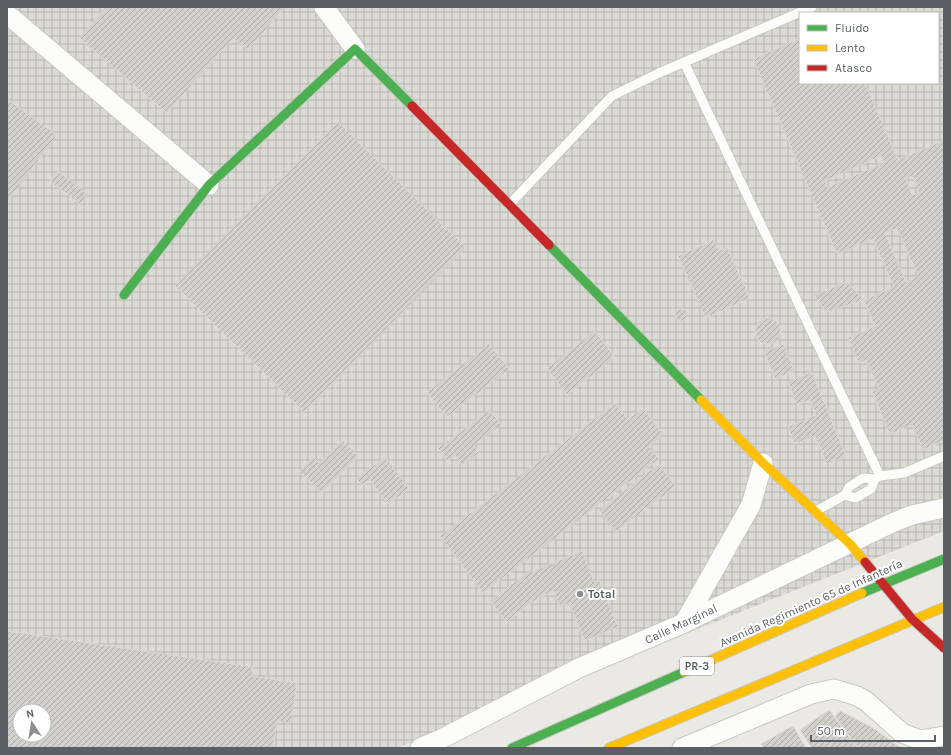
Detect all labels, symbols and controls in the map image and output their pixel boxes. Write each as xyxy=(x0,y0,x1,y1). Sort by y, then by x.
legend xyxy=(799,12,939,84)
text: Fluido xyxy=(835,21,869,35)
text: Lento xyxy=(835,41,865,55)
text: Atasco xyxy=(835,61,872,75)
street label: Avenida Regimiento 65 de Infantería xyxy=(717,556,905,650)
place label: Total xyxy=(588,587,616,601)
marker: Total xyxy=(575,589,585,599)
street label: Calle Marginal xyxy=(643,601,719,647)
road number: PR-3 xyxy=(680,657,714,675)
north arrow xyxy=(12,703,52,743)
text: N xyxy=(25,707,35,721)
scale bar xyxy=(811,717,935,743)
text: 50 m xyxy=(817,724,845,738)

